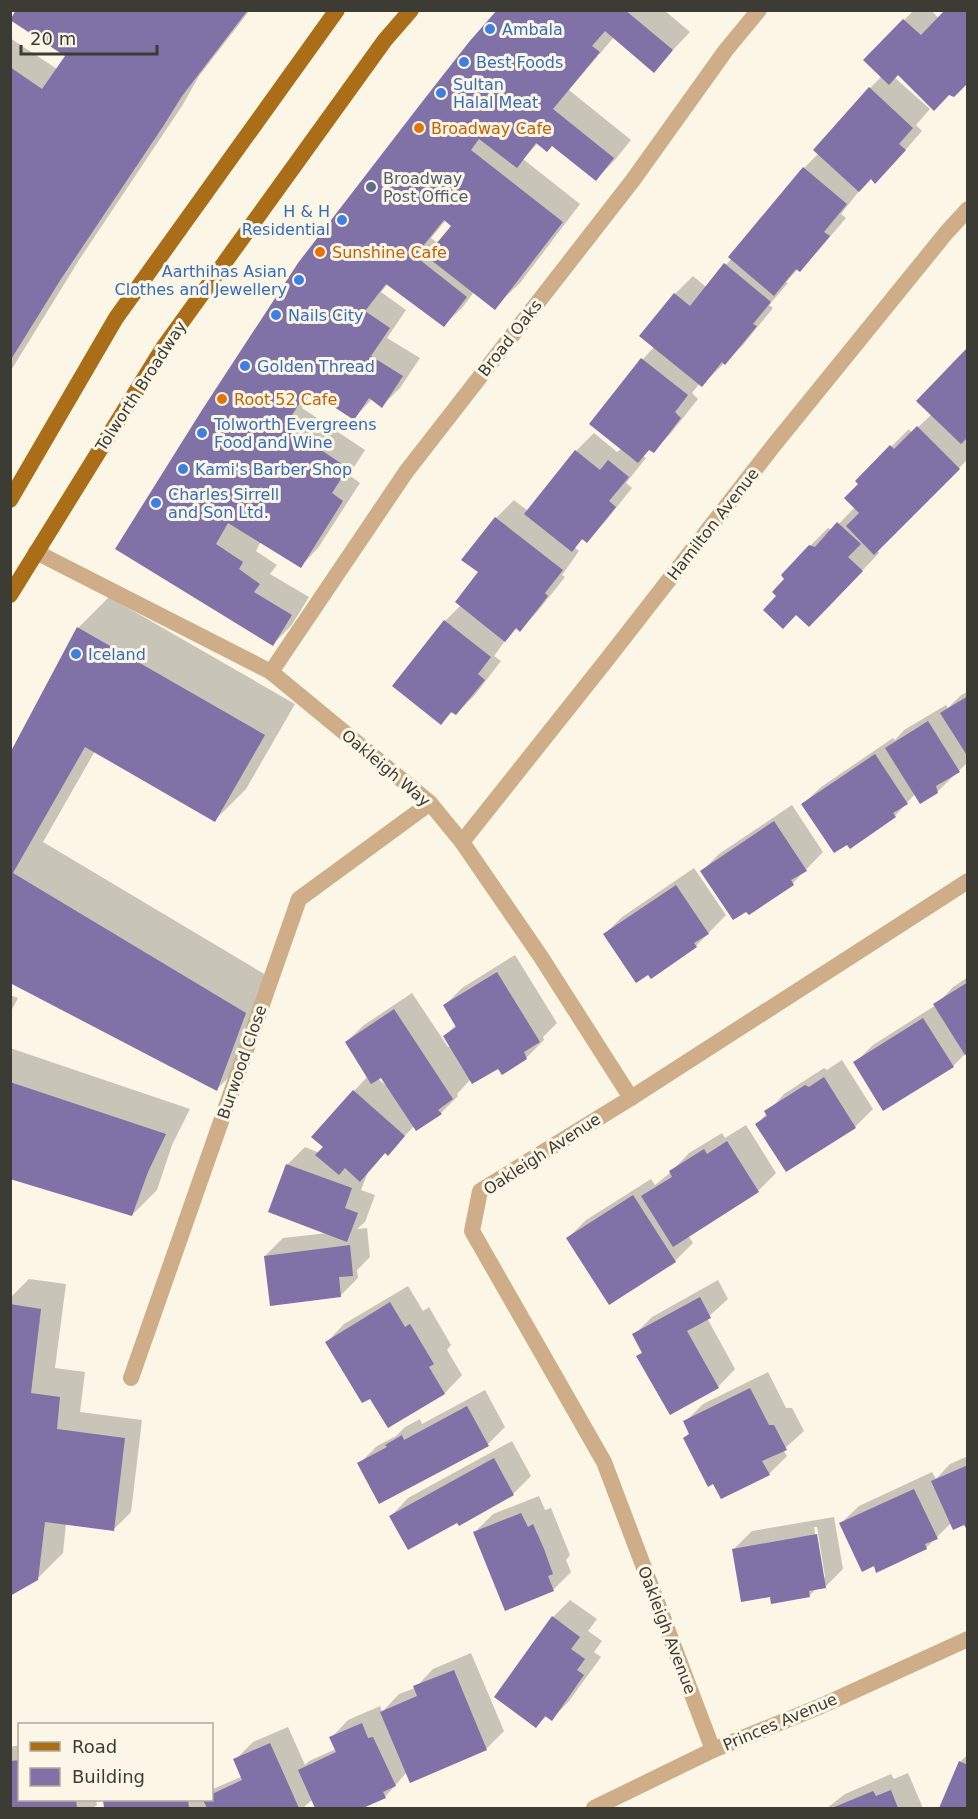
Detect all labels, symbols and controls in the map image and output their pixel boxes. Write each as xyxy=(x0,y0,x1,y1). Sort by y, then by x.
scale bar xyxy=(21,18,158,56)
place label: Ambala xyxy=(502,20,563,39)
marker: Ambala xyxy=(483,22,497,36)
text: 20 m xyxy=(30,28,76,49)
place label: Best Foods xyxy=(476,53,563,72)
marker: Best Foods xyxy=(457,55,471,69)
place label: Sultan Halal Meat xyxy=(453,75,538,112)
marker: Sultan Halal Meat xyxy=(434,86,448,100)
place label: Broadway Cafe xyxy=(431,119,552,138)
marker: Broadway Cafe xyxy=(412,121,426,135)
place label: Broadway Post Office xyxy=(383,169,468,206)
marker: Broadway Post Office xyxy=(364,180,378,194)
place label: H & H Residential xyxy=(242,202,330,239)
marker: H & H Residential xyxy=(335,213,349,227)
place label: Sunshine Cafe xyxy=(332,243,447,262)
marker: Sunshine Cafe xyxy=(313,245,327,259)
place label: Aarthihas Asian Clothes and Jewellery xyxy=(114,262,287,299)
marker: Aarthihas Asian Clothes and Jewellery xyxy=(292,273,306,287)
street label: Broad Oaks xyxy=(474,296,546,380)
place label: Nails City xyxy=(288,306,363,325)
marker: Nails City xyxy=(269,308,283,322)
street label: Tolworth Broadway xyxy=(91,317,190,456)
place label: Golden Thread xyxy=(257,357,375,376)
marker: Golden Thread xyxy=(238,359,252,373)
place label: Root 52 Cafe xyxy=(234,390,337,409)
marker: Root 52 Cafe xyxy=(215,392,229,406)
place label: Tolworth Evergreens Food and Wine xyxy=(213,415,377,452)
marker: Tolworth Evergreens Food and Wine xyxy=(195,426,209,440)
place label: Kami's Barber Shop xyxy=(195,460,352,479)
marker: Kami's Barber Shop xyxy=(176,462,190,476)
street label: Hamilton Avenue xyxy=(663,464,763,584)
place label: Charles Sirrell and Son Ltd. xyxy=(168,485,279,522)
marker: Charles Sirrell and Son Ltd. xyxy=(149,496,163,510)
place label: Iceland xyxy=(88,645,146,664)
marker: Iceland xyxy=(69,647,83,661)
street label: Oakleigh Way xyxy=(338,725,434,811)
street label: Burwood Close xyxy=(214,1003,270,1121)
street label: Oakleigh Avenue xyxy=(480,1109,604,1199)
street label: Oakleigh Avenue xyxy=(634,1563,700,1697)
street label: Princes Avenue xyxy=(720,1689,840,1755)
legend xyxy=(18,1723,213,1801)
text: Road xyxy=(72,1736,117,1757)
text: Building xyxy=(72,1766,145,1787)

